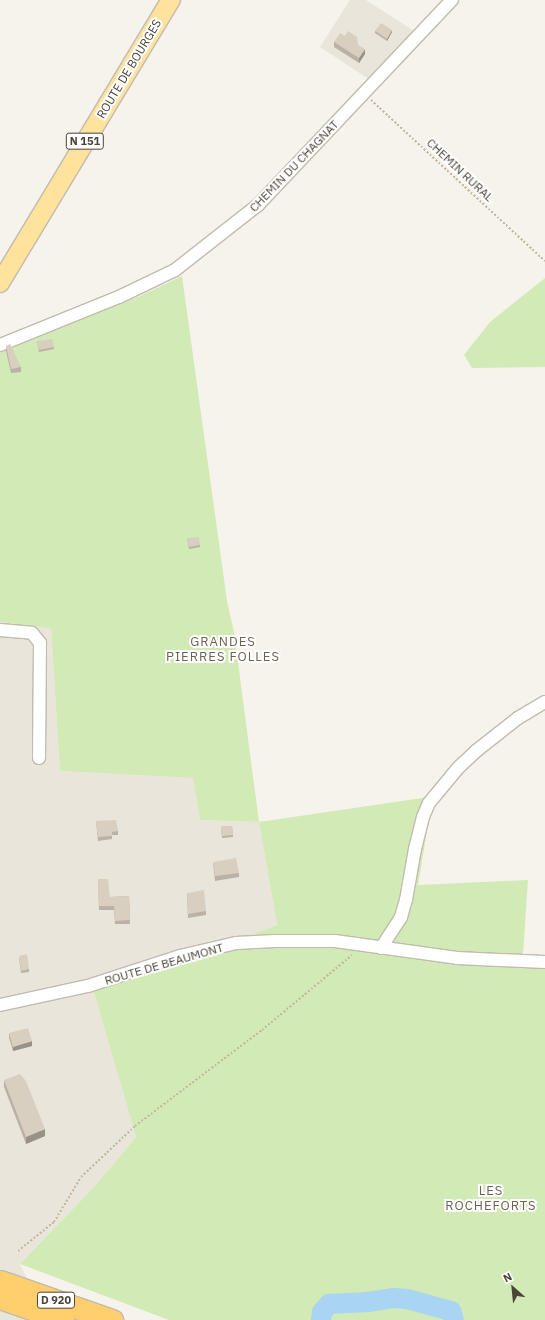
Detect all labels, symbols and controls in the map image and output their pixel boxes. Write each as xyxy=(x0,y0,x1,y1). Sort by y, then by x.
street label: ROUTE DE BOURGES xyxy=(94,17,164,121)
street label: CHEMIN DU CHAGNAT xyxy=(246,117,342,215)
road number: N 151 xyxy=(65,132,105,150)
street label: CHEMIN RURAL xyxy=(424,135,496,205)
district label: GRANDES PIERRES FOLLES xyxy=(166,635,280,666)
street label: ROUTE DE BEAUMONT xyxy=(103,940,225,988)
district label: LES ROCHEFORTS xyxy=(445,1184,537,1215)
north arrow xyxy=(493,1268,533,1308)
text: N xyxy=(501,1269,514,1285)
road number: D 920 xyxy=(36,1291,76,1309)

